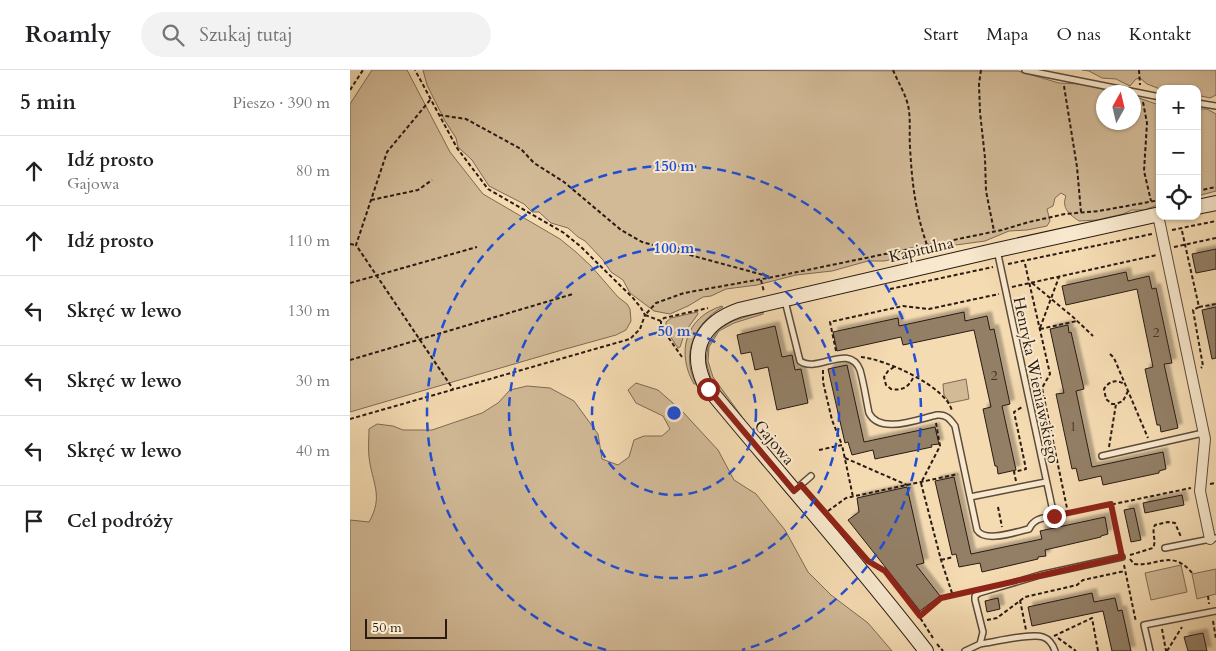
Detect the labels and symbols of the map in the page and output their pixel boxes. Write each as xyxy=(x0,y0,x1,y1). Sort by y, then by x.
north arrow xyxy=(1096,85,1141,130)
text: 150 m xyxy=(654,156,695,176)
street label: Kapitulna xyxy=(887,232,956,268)
text: 100 m xyxy=(654,238,695,258)
street label: Henryka Wieniawskiego xyxy=(1008,295,1065,466)
text: 50 m xyxy=(657,321,691,341)
house number: 2 xyxy=(1152,323,1160,342)
house number: 2 xyxy=(990,366,998,385)
route start xyxy=(697,378,720,401)
centre of rings xyxy=(665,404,683,422)
street label: Gajowa xyxy=(749,415,800,470)
house number: 1 xyxy=(1069,417,1077,436)
route end xyxy=(1043,505,1066,528)
scale bar xyxy=(365,616,448,639)

